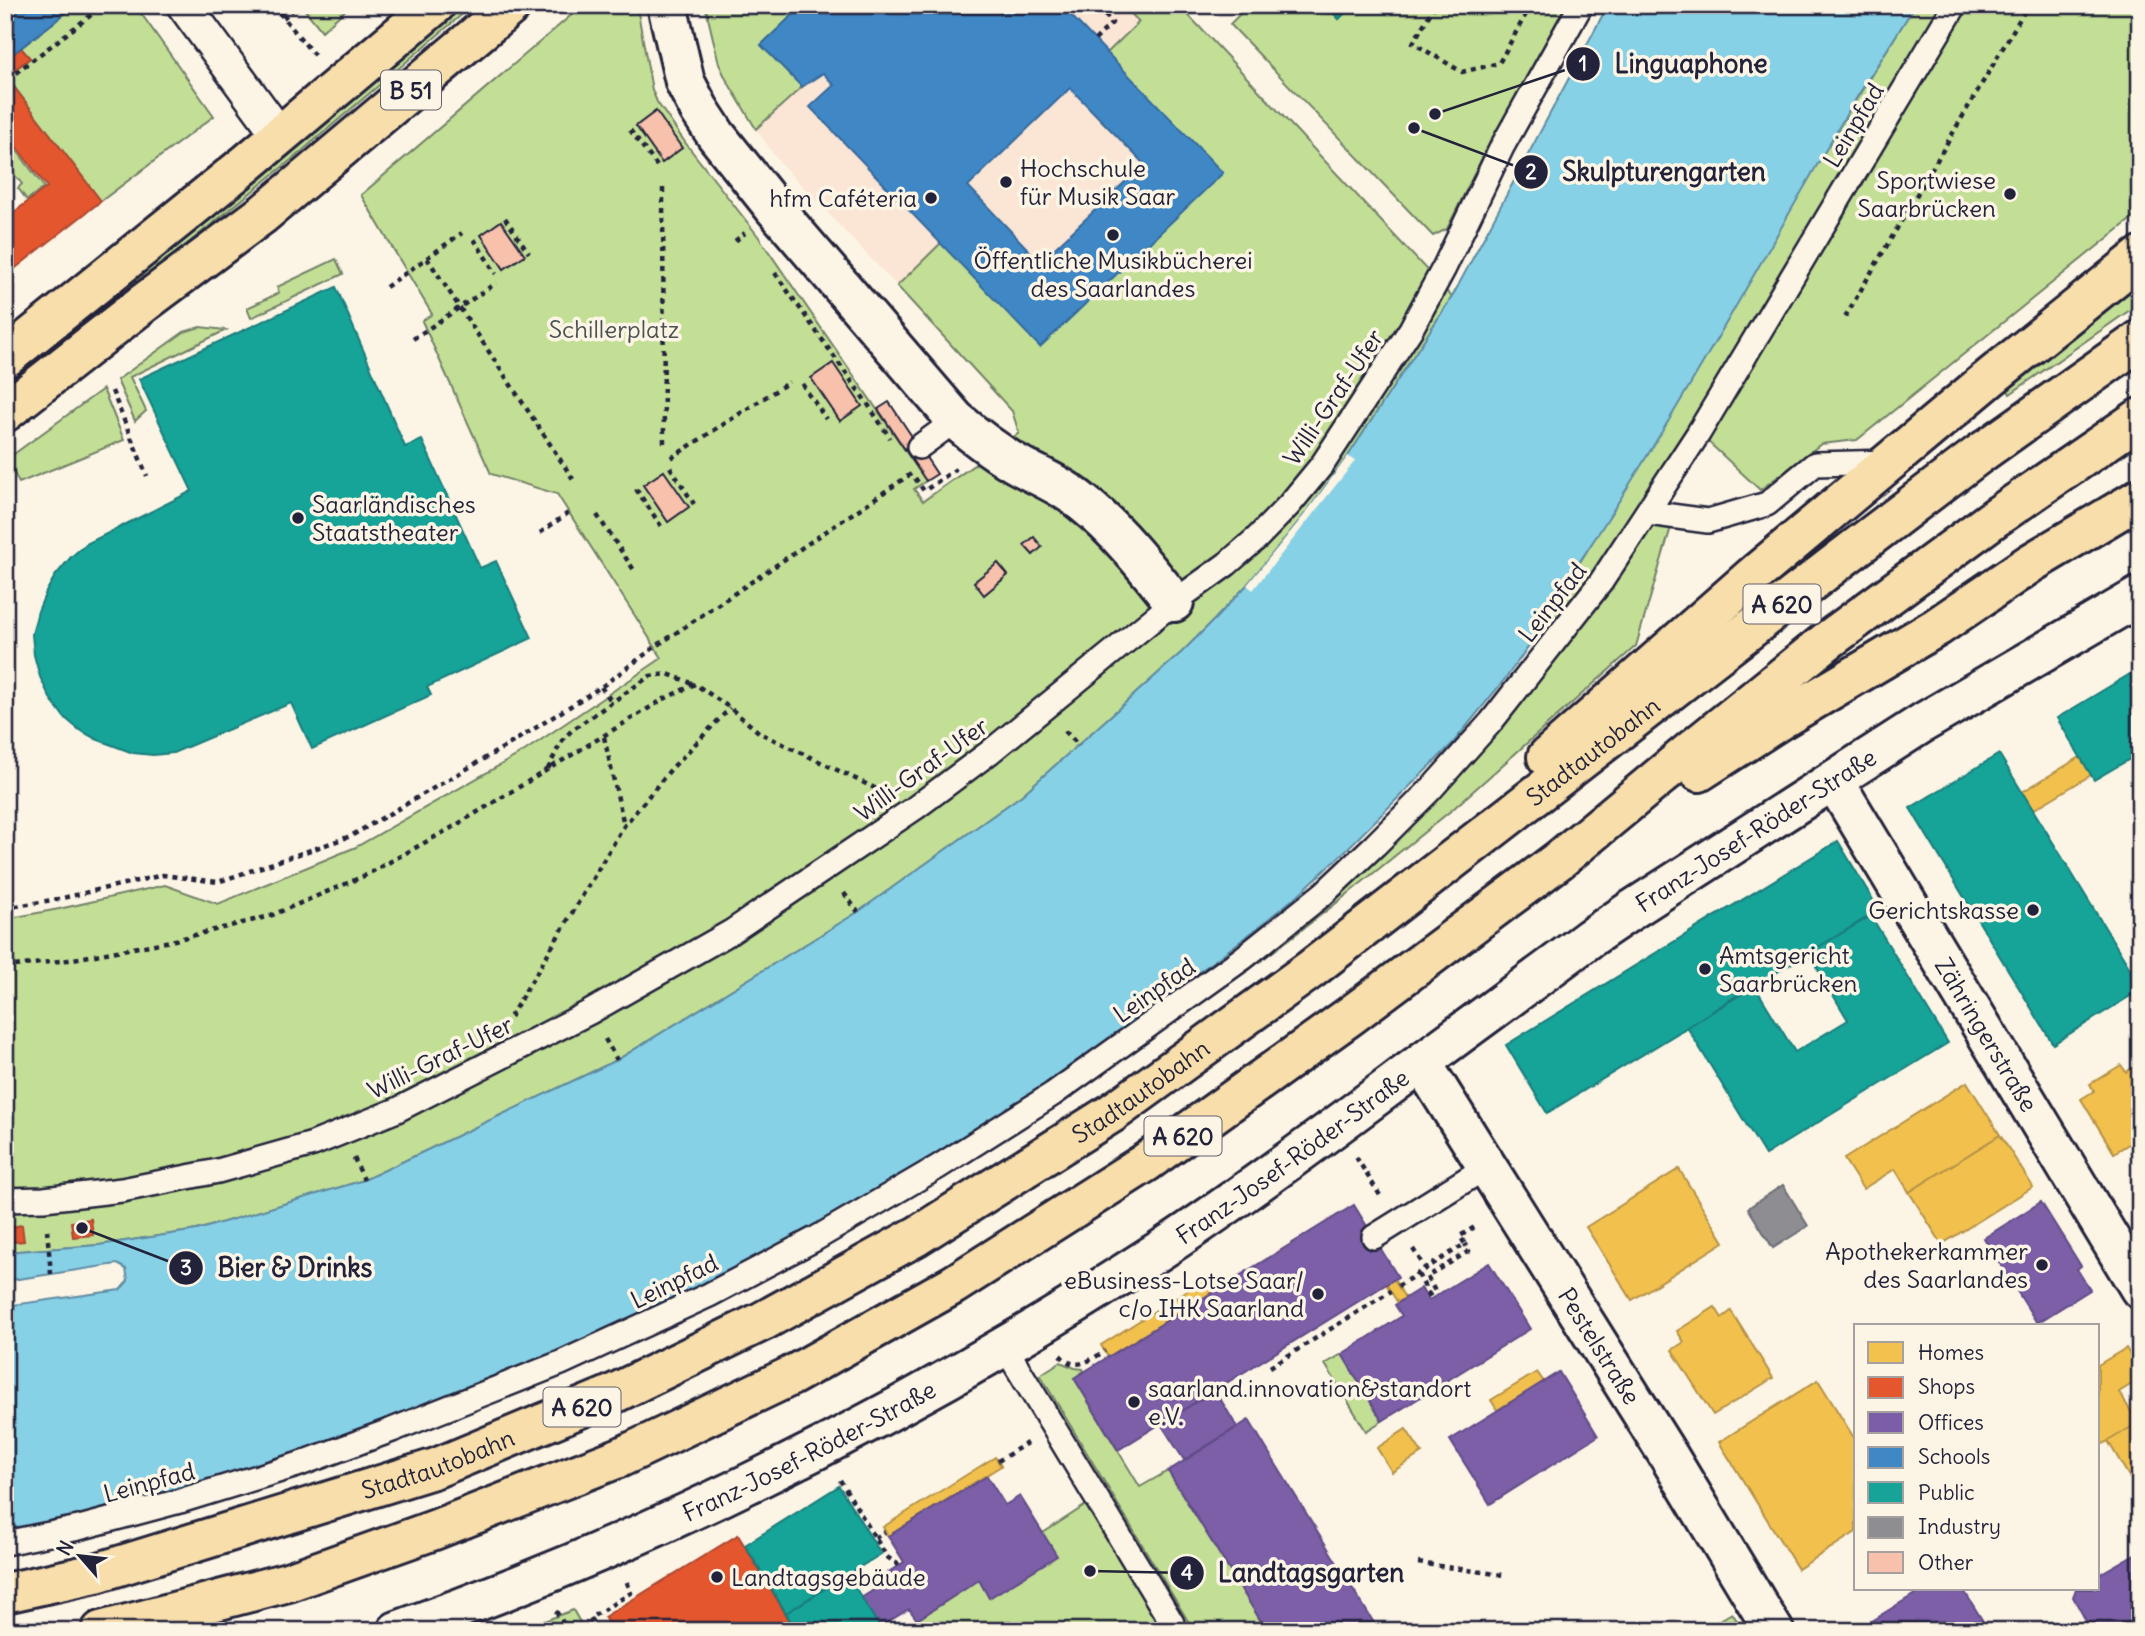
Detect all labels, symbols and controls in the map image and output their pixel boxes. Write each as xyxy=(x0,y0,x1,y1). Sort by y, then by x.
callout: Linguaphone xyxy=(1565,40,1781,87)
text: Linguaphone xyxy=(1615,47,1767,80)
text: 1 xyxy=(1579,50,1587,77)
road number: B 51 xyxy=(381,71,441,110)
street label: Leinpfad xyxy=(1816,77,1890,173)
callout: Skulpturengarten xyxy=(1514,148,1780,195)
place label: Hochschule für Musik Saar xyxy=(1020,153,1176,211)
text: Skulpturengarten xyxy=(1562,155,1766,188)
text: 2 xyxy=(1525,158,1537,185)
place label: Sportwiese Saarbrücken xyxy=(1858,165,1996,223)
marker: Hochschule für Musik Saar xyxy=(998,174,1014,190)
place label: hfm Caféteria xyxy=(770,183,917,213)
marker: Sportwiese Saarbrücken xyxy=(2002,186,2018,202)
marker: hfm Caféteria xyxy=(923,190,939,206)
marker: Öffentliche Musikbücherei des Saarlandes xyxy=(1105,227,1121,243)
place label: Öffentliche Musikbücherei des Saarlandes xyxy=(973,245,1253,303)
park label: Schillerplatz xyxy=(549,314,679,344)
street label: Willi-Graf-Ufer xyxy=(1276,323,1390,471)
place label: Saarländisches Staatstheater xyxy=(312,489,476,547)
marker: Saarländisches Staatstheater xyxy=(290,510,306,526)
street label: Leinpfad xyxy=(1511,556,1593,648)
road number: A 620 xyxy=(1744,584,1820,624)
street label: Stadtautobahn xyxy=(1520,690,1666,812)
street label: Willi-Graf-Ufer xyxy=(848,710,994,828)
street label: Franz-Josef-Röder-Straße xyxy=(1630,742,1882,918)
place label: Gerichtskasse xyxy=(1868,895,2019,925)
marker: Gerichtskasse xyxy=(2025,902,2041,918)
place label: Amtsgericht Saarbrücken xyxy=(1719,940,1858,998)
street label: Leinpfad xyxy=(1107,951,1201,1029)
street label: Zähringerstraße xyxy=(1929,952,2045,1117)
marker: Amtsgericht Saarbrücken xyxy=(1697,961,1713,977)
street label: Willi-Graf-Ufer xyxy=(362,1009,518,1105)
street label: Stadtautobahn xyxy=(1066,1033,1215,1149)
street label: Franz-Josef-Röder-Straße xyxy=(1170,1062,1415,1250)
road number: A 620 xyxy=(1144,1116,1222,1156)
place label: Apothekerkammer des Saarlandes xyxy=(1825,1236,2028,1294)
callout: Bier & Drinks xyxy=(168,1244,386,1291)
street label: Leinpfad xyxy=(625,1247,723,1315)
text: Bier & Drinks xyxy=(218,1251,373,1284)
text: 3 xyxy=(180,1254,192,1281)
marker: Apothekerkammer des Saarlandes xyxy=(2034,1257,2050,1273)
place label: eBusiness-Lotse Saar/ c/o IHK Saarland xyxy=(1064,1265,1304,1323)
street label: Pestelstraße xyxy=(1552,1282,1647,1410)
marker: eBusiness-Lotse Saar/ c/o IHK Saarland xyxy=(1310,1286,1326,1302)
legend xyxy=(1854,1324,2100,1590)
text: Homes xyxy=(1918,1339,1984,1366)
place label: saarland.innovation&standort e.V. xyxy=(1148,1373,1471,1431)
text: Shops xyxy=(1918,1373,1975,1400)
street label: Franz-Josef-Röder-Straße xyxy=(678,1374,941,1528)
road number: A 620 xyxy=(544,1388,620,1426)
marker: saarland.innovation&standort e.V. xyxy=(1126,1394,1142,1410)
text: Offices xyxy=(1918,1409,1984,1436)
street label: Stadtautobahn xyxy=(358,1422,519,1505)
text: Schools xyxy=(1918,1443,1990,1470)
street label: Leinpfad xyxy=(100,1455,198,1509)
text: Public xyxy=(1918,1479,1975,1506)
text: Industry xyxy=(1918,1513,2001,1540)
north arrow xyxy=(46,1520,116,1590)
text: N xyxy=(51,1537,79,1559)
text: Other xyxy=(1918,1549,1974,1576)
callout: Landtagsgarten xyxy=(1169,1550,1419,1597)
text: Landtagsgarten xyxy=(1218,1556,1404,1589)
text: 4 xyxy=(1181,1559,1193,1586)
place label: Landtagsgebäude xyxy=(731,1562,926,1592)
marker: Landtagsgebäude xyxy=(709,1569,725,1585)

